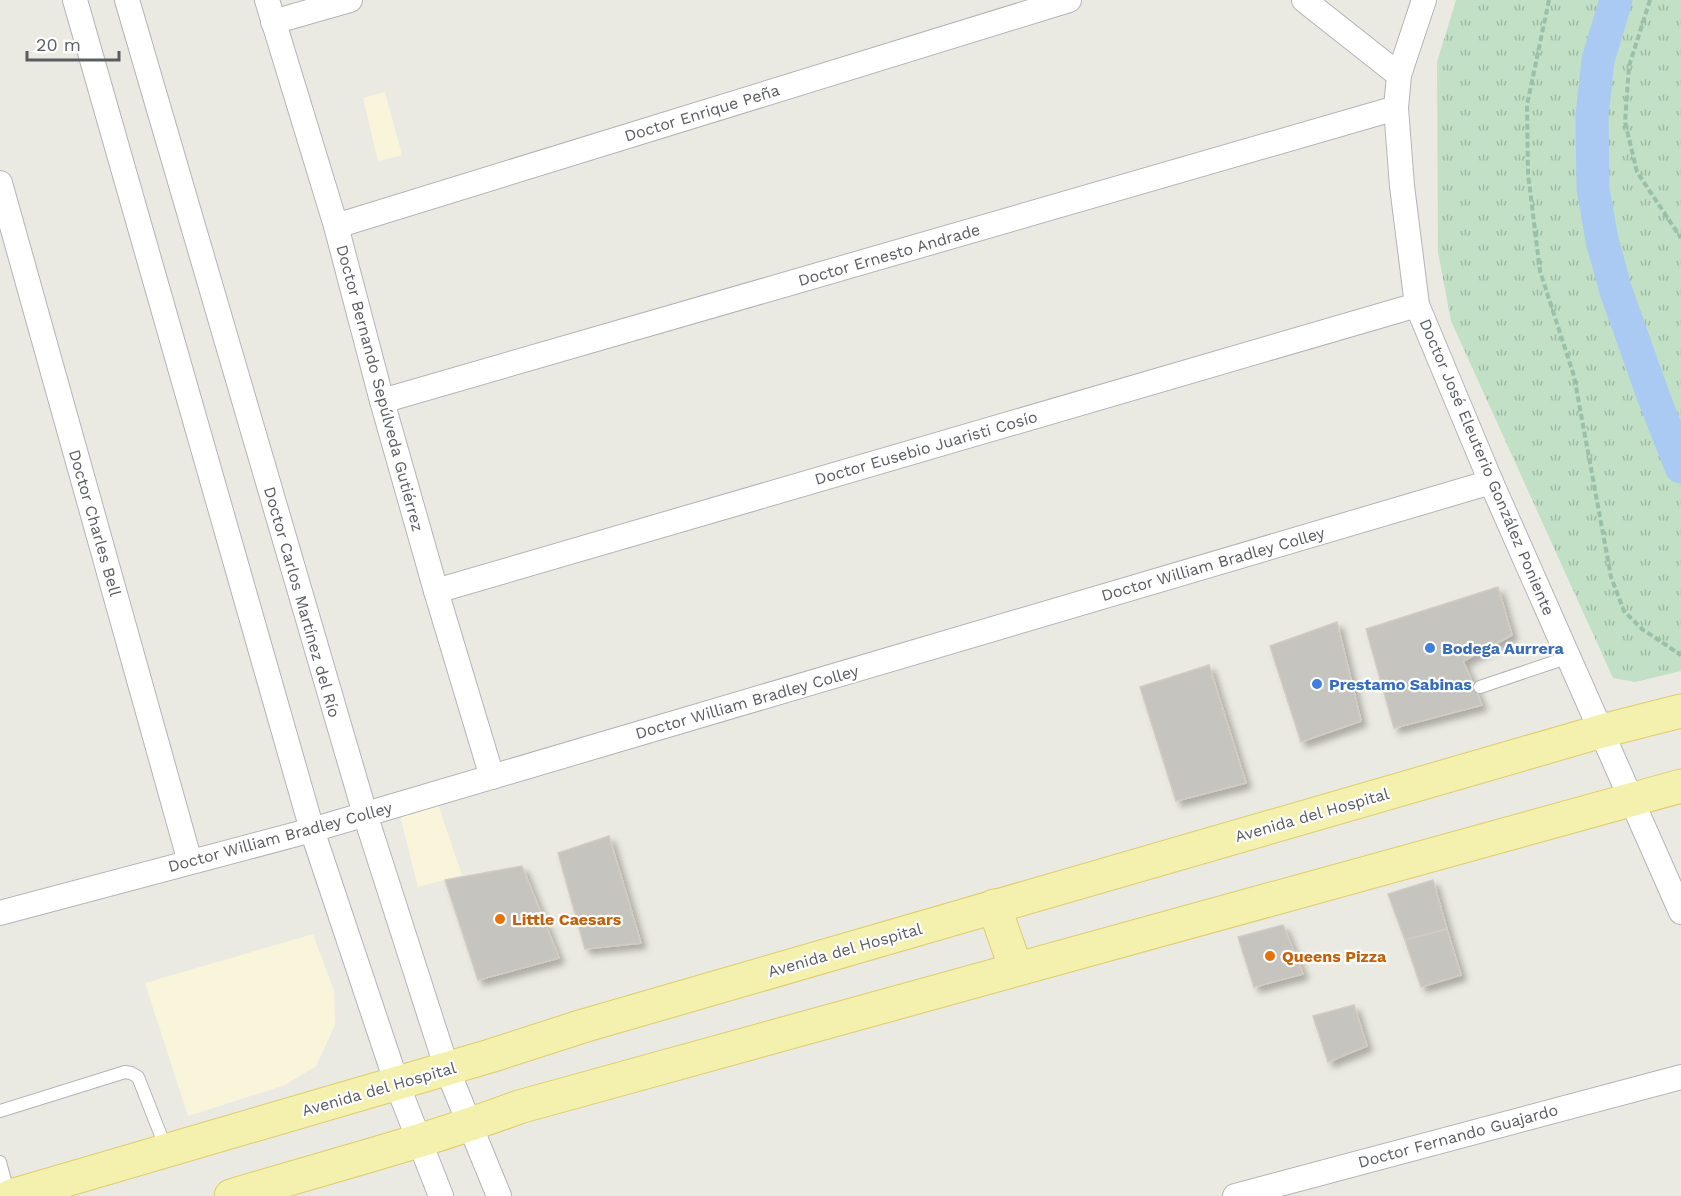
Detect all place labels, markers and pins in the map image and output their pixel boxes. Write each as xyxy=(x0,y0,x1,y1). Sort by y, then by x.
place label: Bodega Aurrera xyxy=(1442,639,1565,658)
marker: Bodega Aurrera xyxy=(1423,641,1437,655)
place label: Prestamo Sabinas xyxy=(1329,675,1472,694)
marker: Prestamo Sabinas xyxy=(1310,677,1324,691)
place label: Little Caesars xyxy=(512,910,622,929)
marker: Little Caesars xyxy=(493,912,507,926)
place label: Queens Pizza xyxy=(1282,947,1387,966)
marker: Queens Pizza xyxy=(1263,949,1277,963)

